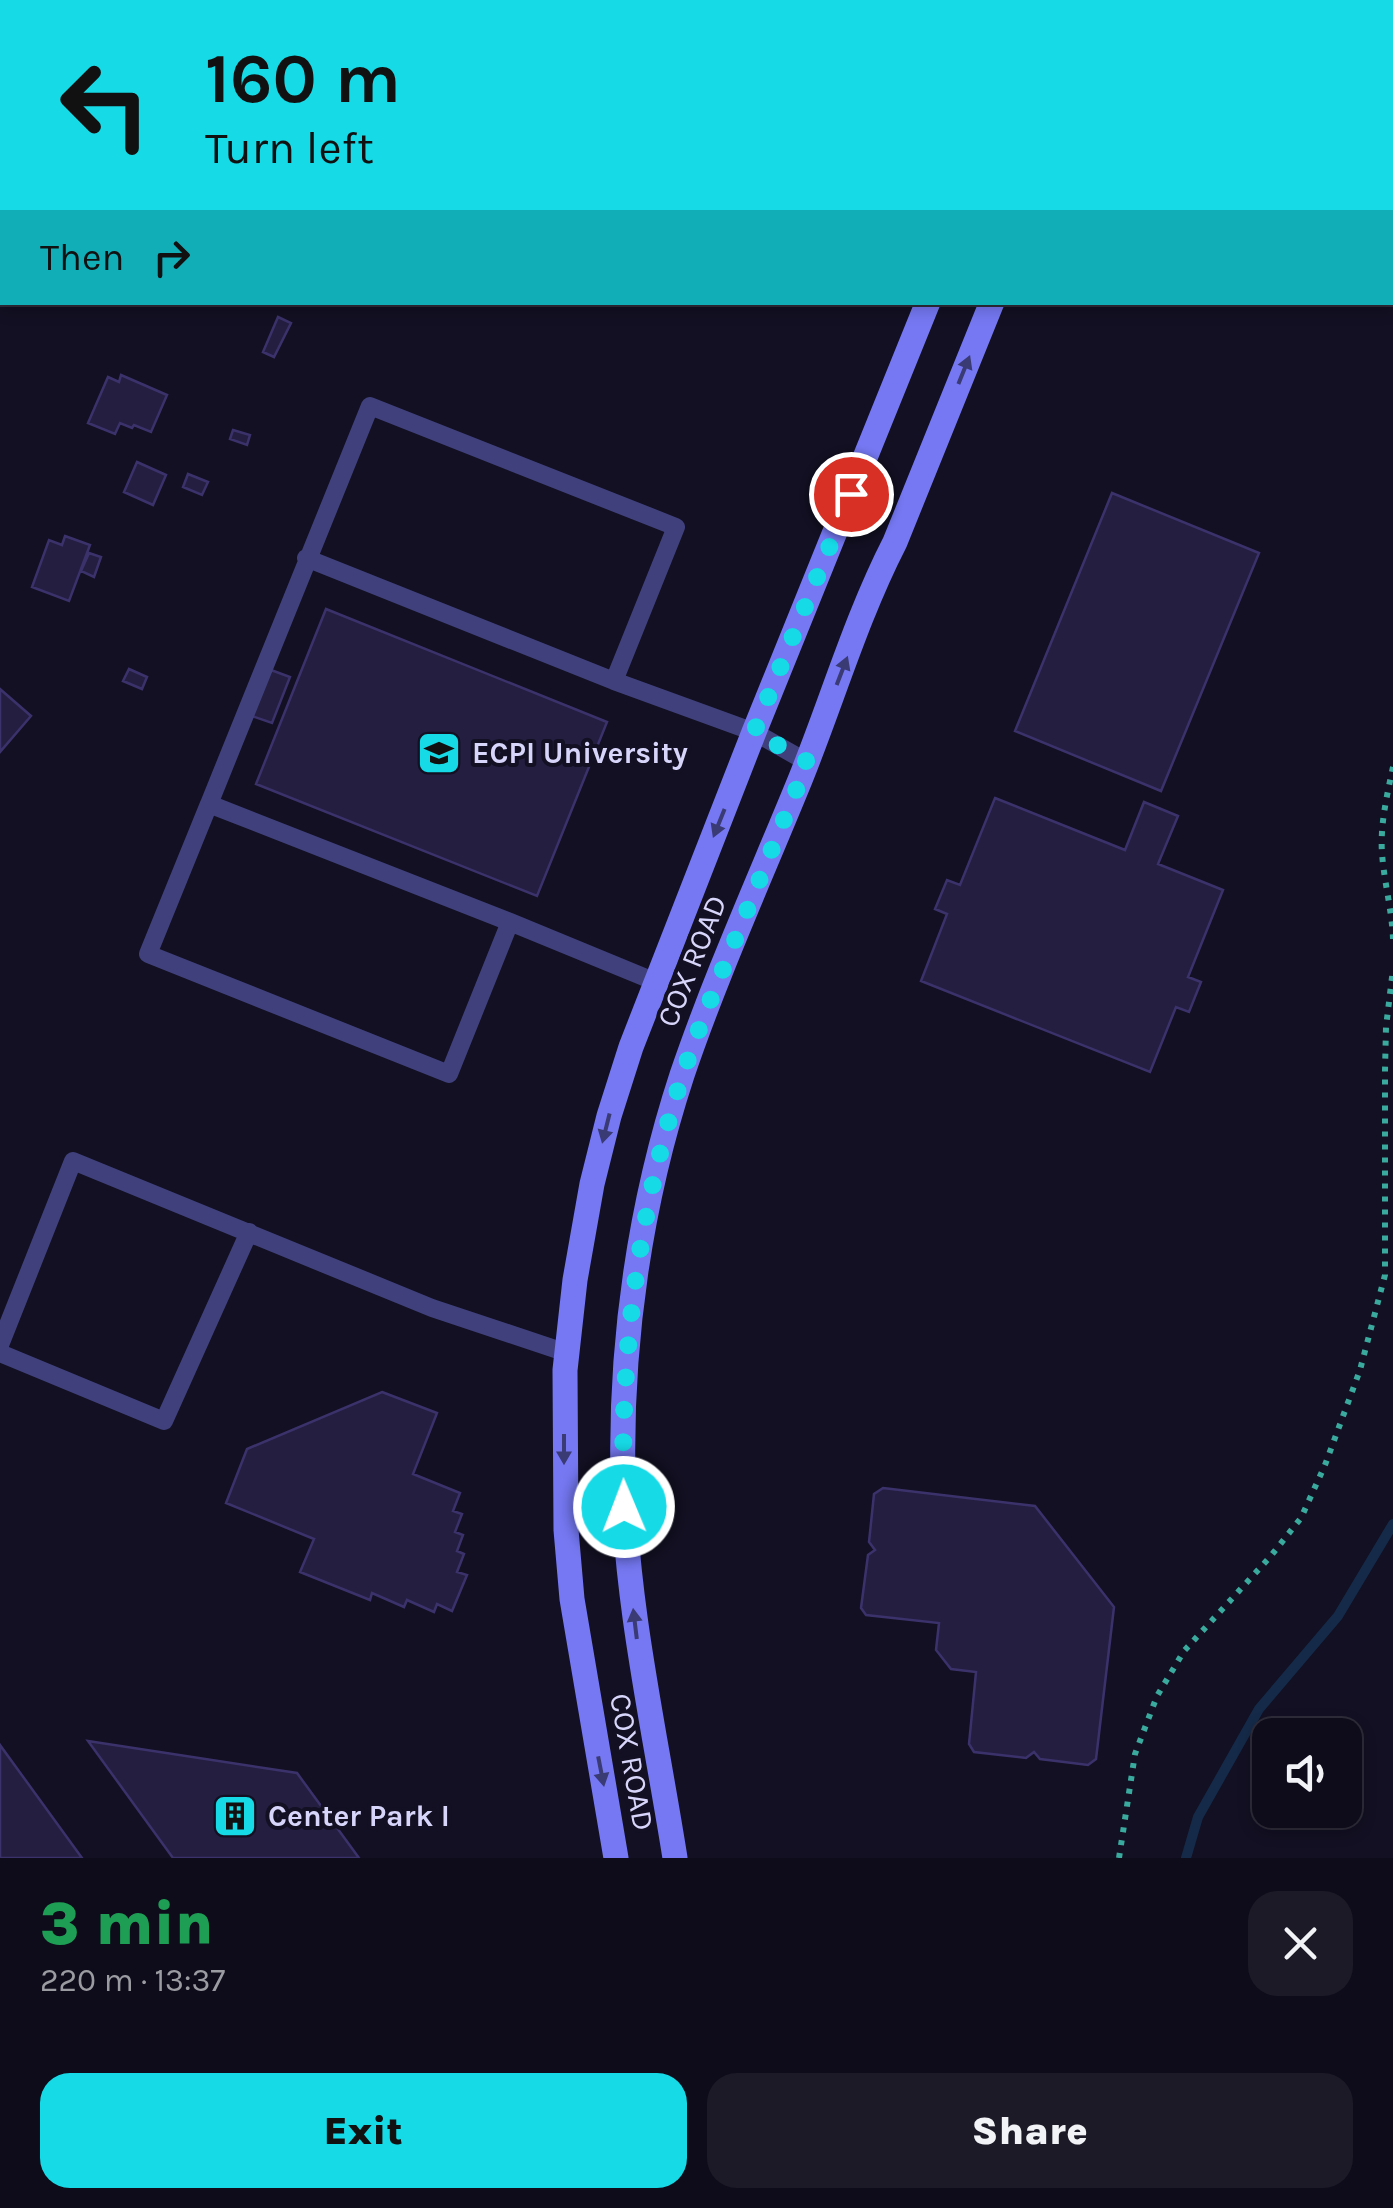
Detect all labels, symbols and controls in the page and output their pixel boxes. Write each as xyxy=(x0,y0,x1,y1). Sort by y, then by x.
text: 160 m xyxy=(205,38,401,120)
icon: left xyxy=(40,40,170,170)
text: Turn left xyxy=(205,122,374,174)
icon: right xyxy=(144,230,199,285)
text: Then xyxy=(40,235,124,280)
one-way arrow xyxy=(957,355,973,385)
pin xyxy=(809,452,894,537)
icon: arrive xyxy=(824,467,879,522)
one-way arrow xyxy=(835,655,850,685)
school or university icon: ECPI University xyxy=(416,730,462,776)
place label: ECPI University xyxy=(472,735,688,771)
one-way arrow xyxy=(711,808,726,838)
street label: COX ROAD xyxy=(649,890,735,1032)
one-way arrow xyxy=(598,1113,613,1144)
one-way arrow xyxy=(556,1433,572,1465)
position arrow xyxy=(572,1455,676,1559)
one-way arrow xyxy=(627,1608,643,1639)
street label: COX ROAD xyxy=(602,1691,662,1833)
map controls xyxy=(1252,1718,1362,1828)
button: sound xyxy=(1252,1718,1362,1828)
one-way arrow xyxy=(593,1756,609,1787)
building icon: Center Park I xyxy=(212,1793,258,1839)
place label: Center Park I xyxy=(268,1798,450,1834)
text: 3 min xyxy=(40,1889,213,1959)
button: close xyxy=(1248,1891,1353,1996)
text: 220 m · 13:37 xyxy=(40,1962,225,1999)
button: Exit xyxy=(40,2073,687,2188)
button: Share xyxy=(707,2073,1353,2188)

